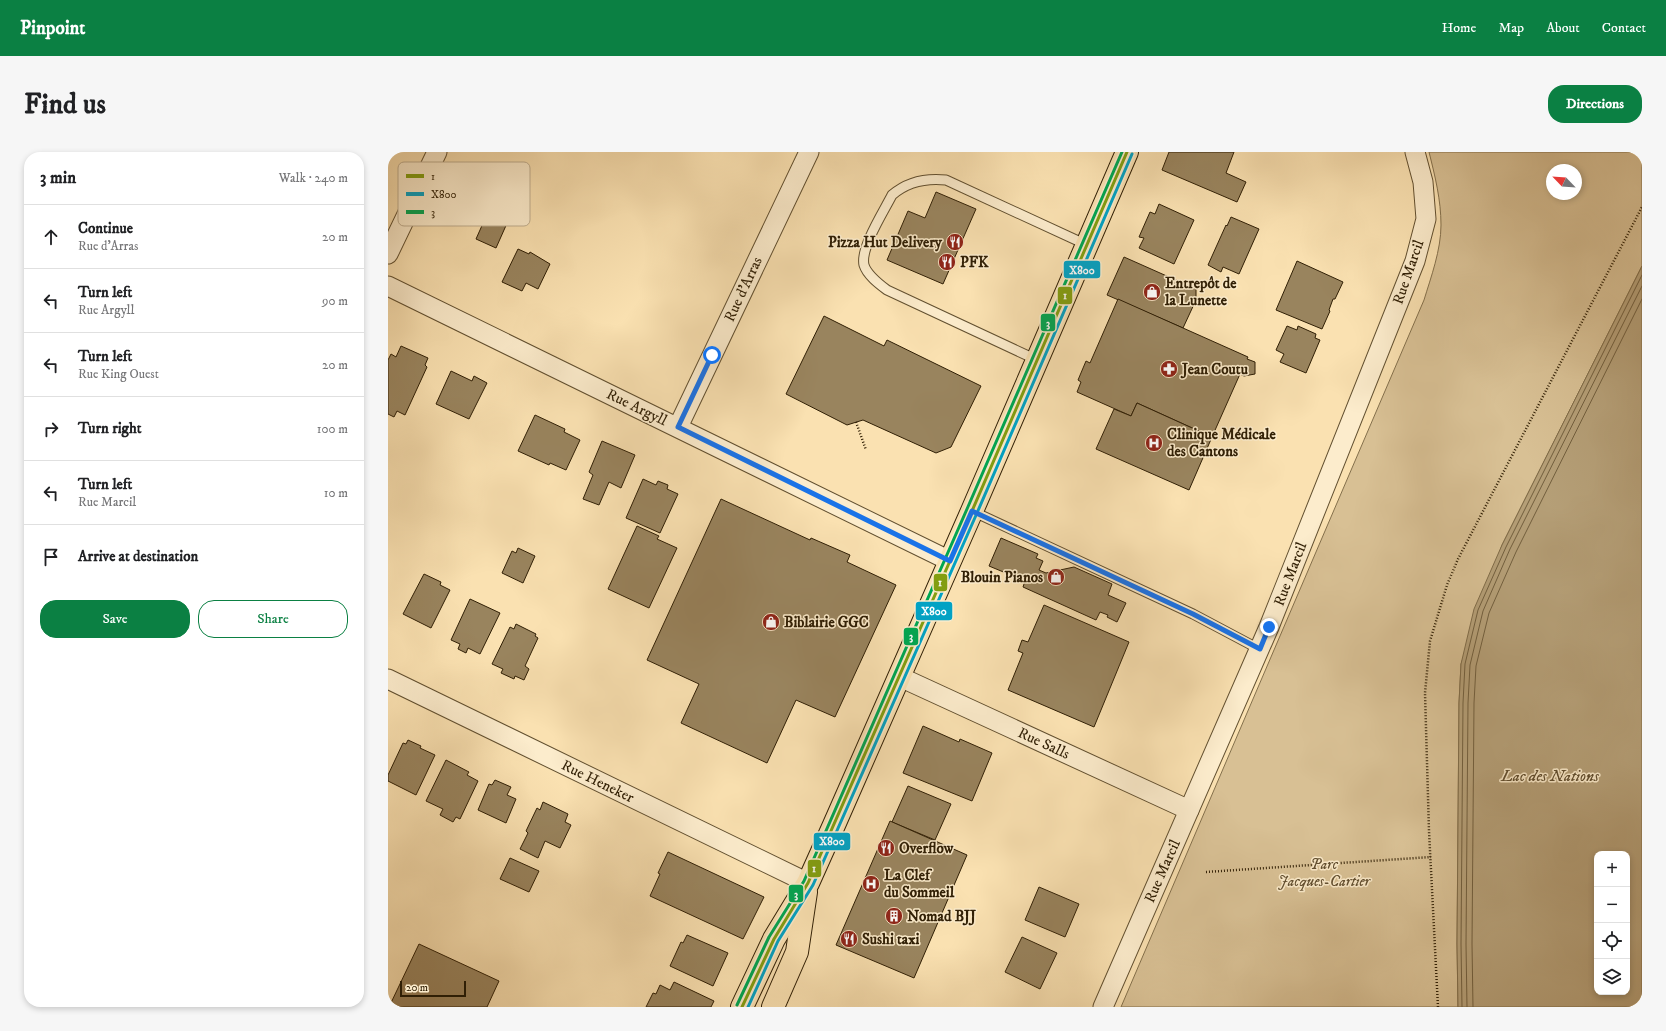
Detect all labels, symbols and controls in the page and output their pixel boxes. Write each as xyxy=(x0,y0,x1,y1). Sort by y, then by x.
text: Pinpoint xyxy=(20,17,85,40)
text: Home xyxy=(1442,19,1476,37)
text: Map xyxy=(1498,19,1524,37)
text: About xyxy=(1546,19,1580,37)
text: Contact xyxy=(1602,19,1646,37)
button: Directions xyxy=(1548,85,1642,123)
text: Find us xyxy=(24,87,106,122)
legend xyxy=(398,162,530,226)
north arrow xyxy=(1546,164,1582,200)
text: 3 min xyxy=(40,167,76,189)
text: Walk · 240 m xyxy=(279,170,348,186)
text: 1 xyxy=(431,170,435,184)
text: X800 xyxy=(431,188,456,202)
text: 3 xyxy=(431,206,435,220)
text: Continue xyxy=(78,219,133,238)
icon: ahead xyxy=(40,226,62,248)
text: 20 m xyxy=(322,229,348,245)
restaurant icon: Pizza Hut Delivery xyxy=(945,232,965,252)
place label: Pizza Hut Delivery xyxy=(828,233,943,252)
street label: Rue Marcil xyxy=(1389,237,1429,307)
text: Rue d'Arras xyxy=(78,238,138,254)
restaurant icon: PFK xyxy=(937,252,957,272)
place label: PFK xyxy=(960,253,989,272)
street label: Rue d'Arras xyxy=(720,254,767,325)
line badge: X800 xyxy=(1063,260,1101,279)
text: X800 xyxy=(1069,264,1095,278)
place label: Entrepôt de la Lunette xyxy=(1164,274,1237,310)
shop icon: Entrepôt de la Lunette xyxy=(1142,282,1162,302)
text: Turn left xyxy=(78,283,132,302)
line badge: 1 xyxy=(1057,286,1073,305)
text: 1 xyxy=(1063,289,1067,303)
icon: left xyxy=(40,290,62,312)
text: 90 m xyxy=(322,293,348,309)
text: Rue Argyll xyxy=(78,302,134,318)
line badge: 3 xyxy=(1040,313,1056,332)
text: 3 xyxy=(1046,317,1050,331)
route start xyxy=(703,346,721,364)
text: Turn left xyxy=(78,347,132,366)
icon: left xyxy=(40,354,62,376)
text: 20 m xyxy=(322,357,348,373)
pharmacy icon: Jean Coutu xyxy=(1159,359,1179,379)
place label: Jean Coutu xyxy=(1180,360,1249,379)
text: Rue King Ouest xyxy=(78,366,159,382)
street label: Rue Argyll xyxy=(603,385,671,430)
icon: right xyxy=(40,418,62,440)
text: Turn right xyxy=(78,419,141,438)
text: 100 m xyxy=(317,421,348,437)
place label: Clinique Médicale des Cantons xyxy=(1167,425,1276,461)
hospital icon: Clinique Médicale des Cantons xyxy=(1144,433,1164,453)
text: Turn left xyxy=(78,475,132,494)
icon: left xyxy=(40,482,62,504)
text: 10 m xyxy=(324,485,348,501)
text: Rue Marcil xyxy=(78,494,136,510)
street label: Rue Marcil xyxy=(1270,539,1312,609)
icon: arrive xyxy=(40,546,62,568)
text: Arrive at destination xyxy=(78,547,198,566)
shop icon: Blouin Pianos xyxy=(1046,567,1066,587)
place label: Blouin Pianos xyxy=(961,568,1043,587)
line badge: 1 xyxy=(933,573,948,592)
text: 1 xyxy=(938,576,942,590)
button: Save xyxy=(40,600,190,638)
button: Share xyxy=(198,600,348,638)
line badge: X800 xyxy=(915,601,953,621)
text: X800 xyxy=(921,605,947,619)
shop icon: Biblairie GGC xyxy=(761,612,781,632)
place label: Biblairie GGC xyxy=(784,613,869,632)
route end xyxy=(1260,618,1278,636)
line badge: 3 xyxy=(903,627,919,646)
text: 3 xyxy=(909,630,913,644)
street label: Rue Salls xyxy=(1015,723,1073,764)
street label: Rue Heneker xyxy=(558,756,638,807)
water label: Lac des Nations xyxy=(1500,766,1600,786)
line badge: X800 xyxy=(813,832,851,851)
text: X800 xyxy=(819,835,845,849)
street label: Rue Marcil xyxy=(1140,836,1185,906)
restaurant icon: Overflow xyxy=(876,838,896,858)
place label: Overflow xyxy=(899,839,954,858)
map controls xyxy=(1594,851,1630,995)
button: + xyxy=(1594,851,1630,887)
park label: Parc Jacques-Cartier xyxy=(1278,855,1372,891)
line badge: 1 xyxy=(807,859,822,878)
text: 1 xyxy=(812,862,816,876)
place label: La Clef du Sommeil xyxy=(884,866,955,902)
hospital icon: La Clef du Sommeil xyxy=(861,874,881,894)
line badge: 3 xyxy=(788,884,804,903)
button: − xyxy=(1594,887,1630,923)
text: 3 xyxy=(794,888,798,902)
building icon: Nomad BJJ xyxy=(884,906,904,926)
place label: Nomad BJJ xyxy=(907,907,976,926)
button: locate xyxy=(1594,923,1630,959)
restaurant icon: Sushi taxi xyxy=(839,929,859,949)
place label: Sushi taxi xyxy=(862,930,920,949)
button: layers xyxy=(1594,959,1630,995)
scale bar xyxy=(400,979,466,998)
text: 20 m xyxy=(406,981,428,995)

